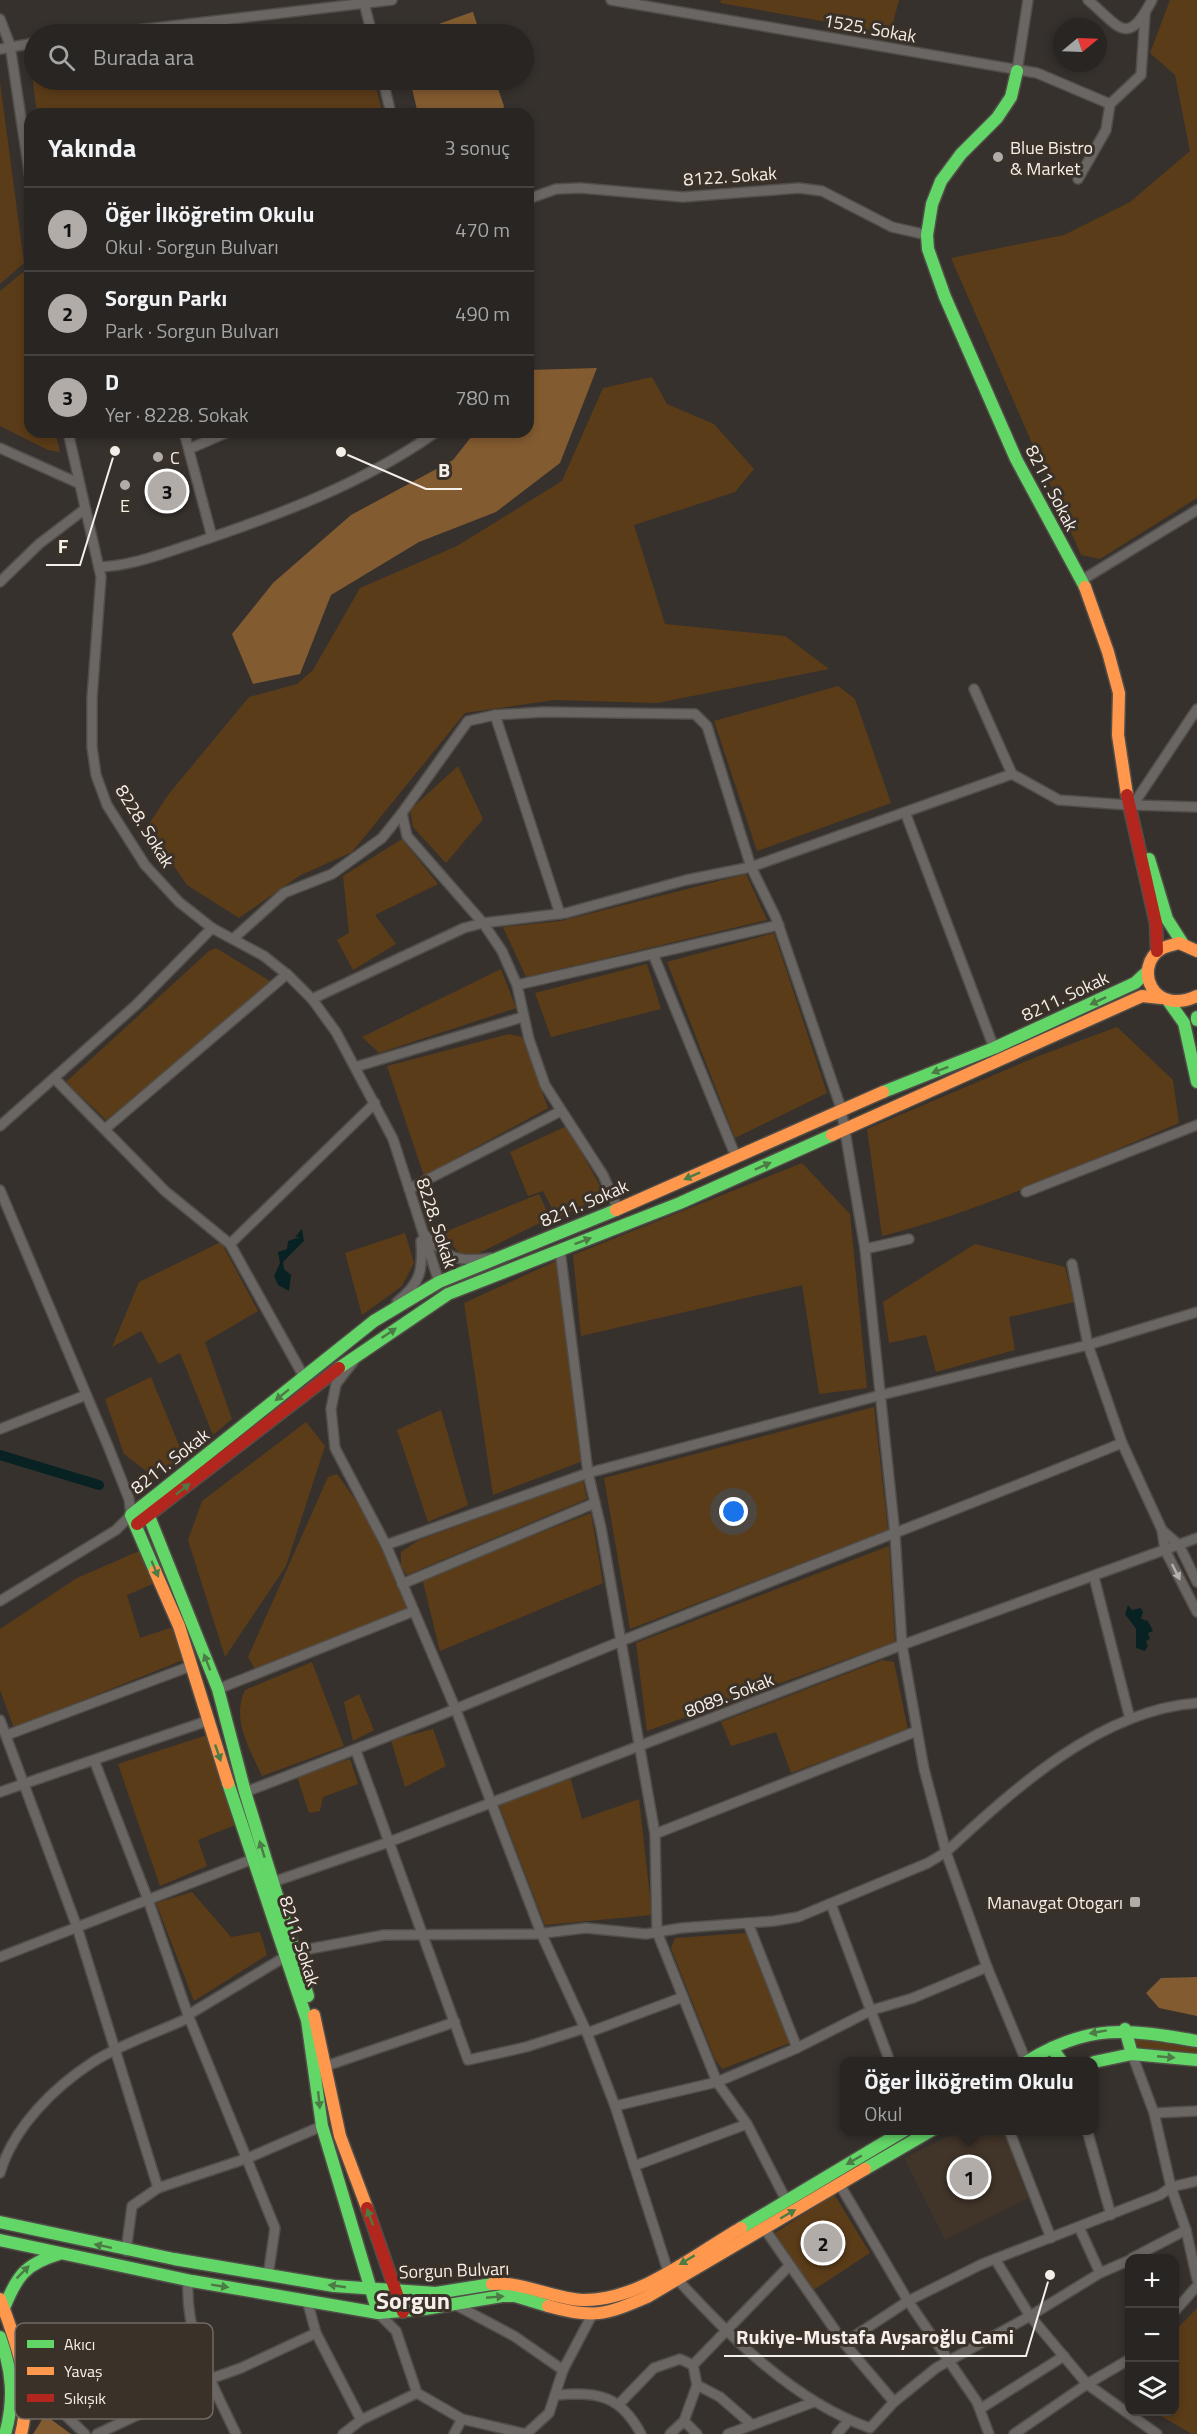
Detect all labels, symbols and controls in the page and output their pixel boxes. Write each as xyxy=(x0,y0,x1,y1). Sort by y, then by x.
street label: 1525. Sokak xyxy=(822,7,919,49)
north arrow xyxy=(1053,18,1107,72)
search box xyxy=(24,24,534,90)
text: Burada ara xyxy=(93,40,194,74)
icon: search xyxy=(45,41,78,74)
text: Yakında xyxy=(48,128,136,167)
text: 3 sonuç xyxy=(444,132,510,163)
place label: Blue Bistro & Market xyxy=(1010,134,1093,182)
marker: Blue Bistro & Market xyxy=(991,150,1005,164)
street label: 8122. Sokak xyxy=(682,159,778,193)
text: Öğer İlköğretim Okulu xyxy=(105,197,315,231)
text: 1 xyxy=(62,214,73,245)
text: 470 m xyxy=(455,214,510,245)
text: Okul · Sorgun Bulvarı xyxy=(105,231,279,262)
text: Sorgun Parkı xyxy=(105,281,227,315)
text: 2 xyxy=(62,298,73,329)
text: 490 m xyxy=(455,298,510,329)
text: Park · Sorgun Bulvarı xyxy=(105,315,279,346)
text: D xyxy=(105,365,119,399)
text: 3 xyxy=(62,382,73,413)
text: 780 m xyxy=(455,382,510,413)
text: Yer · 8228. Sokak xyxy=(105,399,249,430)
street label: 8211. Sokak xyxy=(1019,440,1085,536)
place label: C xyxy=(170,444,180,471)
marker: C xyxy=(151,450,165,464)
callout: B xyxy=(426,451,462,489)
text: B xyxy=(438,454,450,485)
pin: 3 xyxy=(148,468,186,514)
marker: E xyxy=(118,478,132,492)
place label: E xyxy=(120,492,130,519)
callout: F xyxy=(46,527,80,565)
text: F xyxy=(58,530,69,561)
street label: 8228. Sokak xyxy=(109,779,181,873)
street label: 8211. Sokak xyxy=(1017,964,1113,1028)
one-way arrow xyxy=(1089,996,1106,1005)
one-way arrow xyxy=(930,1065,948,1075)
one-way arrow xyxy=(754,1161,772,1171)
street label: 8211. Sokak xyxy=(536,1172,633,1234)
one-way arrow xyxy=(683,1172,701,1181)
street label: 8228. Sokak xyxy=(410,1174,464,1272)
one-way arrow xyxy=(574,1236,592,1245)
one-way arrow xyxy=(380,1327,396,1339)
one-way arrow xyxy=(275,1388,290,1401)
street label: 8211. Sokak xyxy=(125,1421,216,1500)
one-way arrow xyxy=(175,1483,191,1495)
your location xyxy=(719,1497,748,1526)
one-way arrow xyxy=(150,1560,160,1578)
one-way arrow xyxy=(1172,1564,1181,1581)
one-way arrow xyxy=(202,1653,211,1671)
street label: 8089. Sokak xyxy=(680,1665,778,1724)
one-way arrow xyxy=(213,1744,223,1762)
one-way arrow xyxy=(257,1840,267,1858)
place label: Manavgat Otogarı xyxy=(987,1889,1123,1916)
street label: 8211. Sokak xyxy=(273,1892,327,1990)
marker: Manavgat Otogarı xyxy=(1128,1895,1142,1909)
one-way arrow xyxy=(1088,2028,1107,2037)
one-way arrow xyxy=(1156,2052,1175,2062)
popup xyxy=(840,2057,1098,2135)
text: Öğer İlköğretim Okulu xyxy=(864,2064,1074,2098)
one-way arrow xyxy=(315,2091,324,2110)
text: Okul xyxy=(864,2098,902,2129)
pin: 1 xyxy=(950,2154,988,2200)
one-way arrow xyxy=(845,2155,862,2165)
one-way arrow xyxy=(365,2208,374,2226)
one-way arrow xyxy=(780,2209,796,2220)
pin: 2 xyxy=(804,2220,842,2266)
one-way arrow xyxy=(94,2241,112,2251)
one-way arrow xyxy=(679,2254,695,2265)
map controls xyxy=(1125,2254,1179,2416)
button: + xyxy=(1125,2254,1179,2308)
street label: Sorgun Bulvarı xyxy=(398,2255,510,2285)
one-way arrow xyxy=(16,2265,30,2279)
one-way arrow xyxy=(211,2281,230,2290)
one-way arrow xyxy=(327,2281,346,2290)
district label: Sorgun xyxy=(376,2282,450,2318)
one-way arrow xyxy=(486,2292,505,2301)
button: − xyxy=(1125,2308,1179,2362)
callout: Rukiye-Mustafa Avşaroğlu Cami xyxy=(724,2318,1026,2356)
text: Rukiye-Mustafa Avşaroğlu Cami xyxy=(736,2321,1014,2352)
legend xyxy=(15,2323,213,2419)
text: Akıcı xyxy=(64,2332,95,2356)
text: Yavaş xyxy=(64,2359,103,2383)
button: layers xyxy=(1125,2362,1179,2416)
text: Sıkışık xyxy=(64,2386,106,2410)

